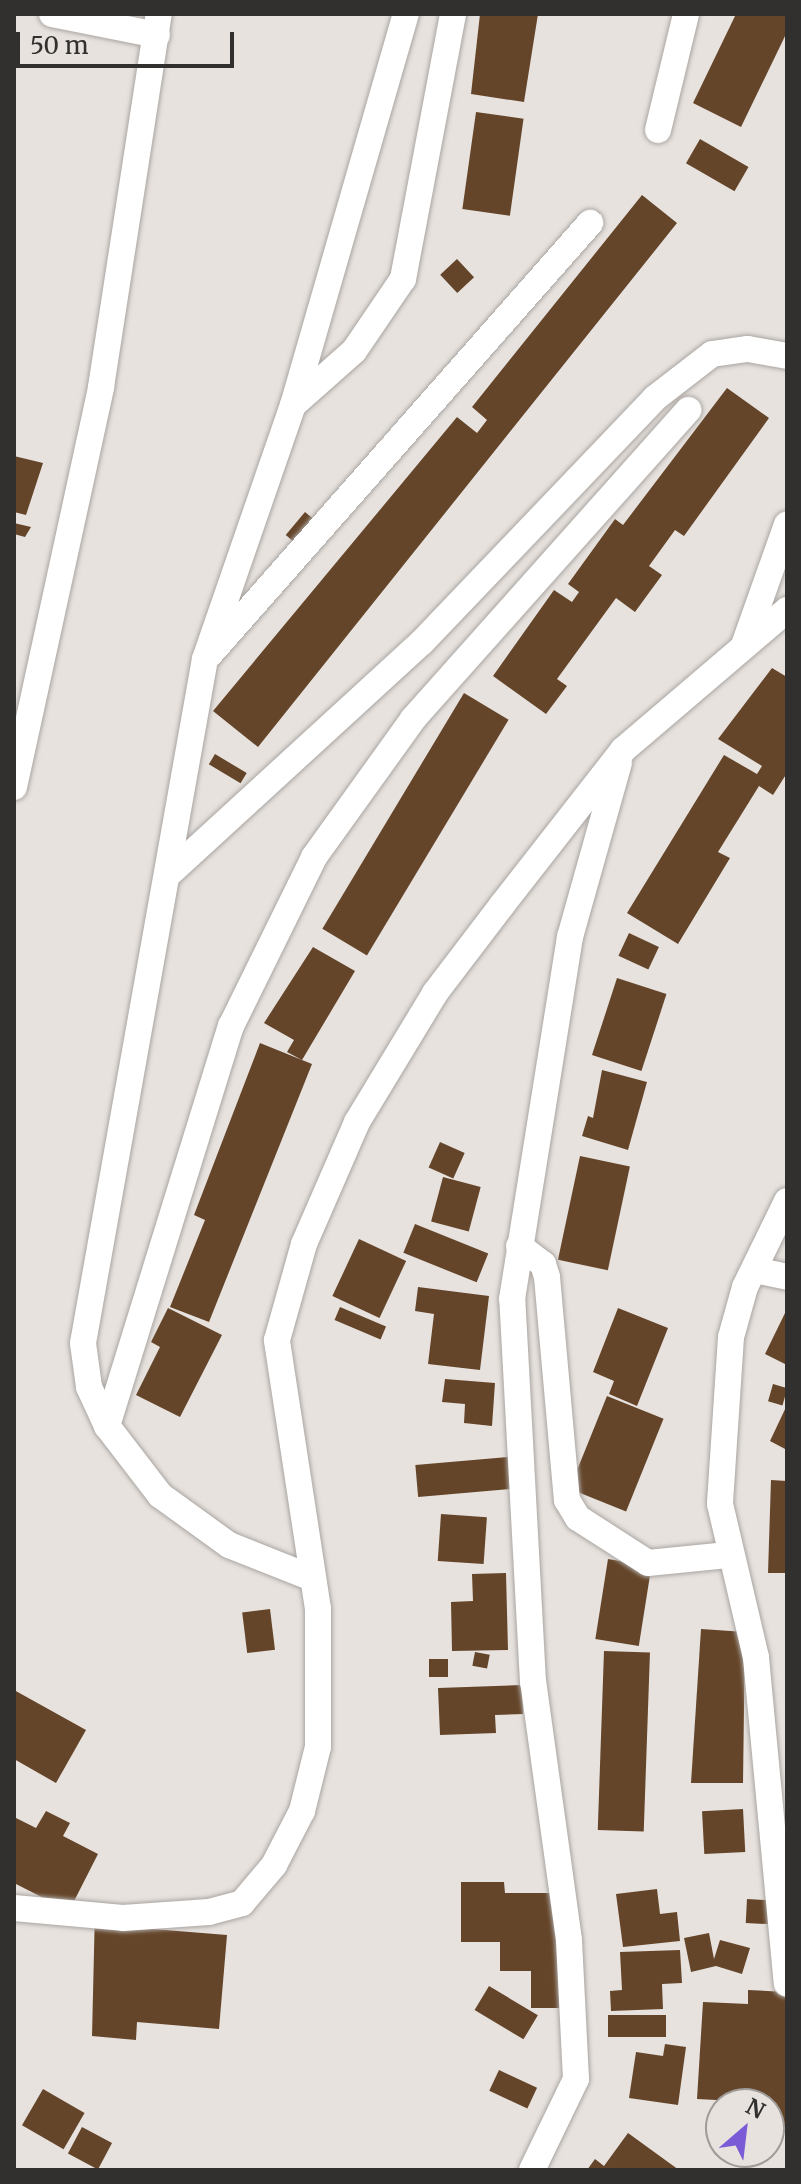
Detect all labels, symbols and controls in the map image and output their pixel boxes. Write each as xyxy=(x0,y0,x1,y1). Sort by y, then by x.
scale bar xyxy=(20,16,238,66)
text: 50 m xyxy=(30,30,89,61)
north arrow xyxy=(705,2088,785,2168)
text: N xyxy=(741,2092,770,2125)

